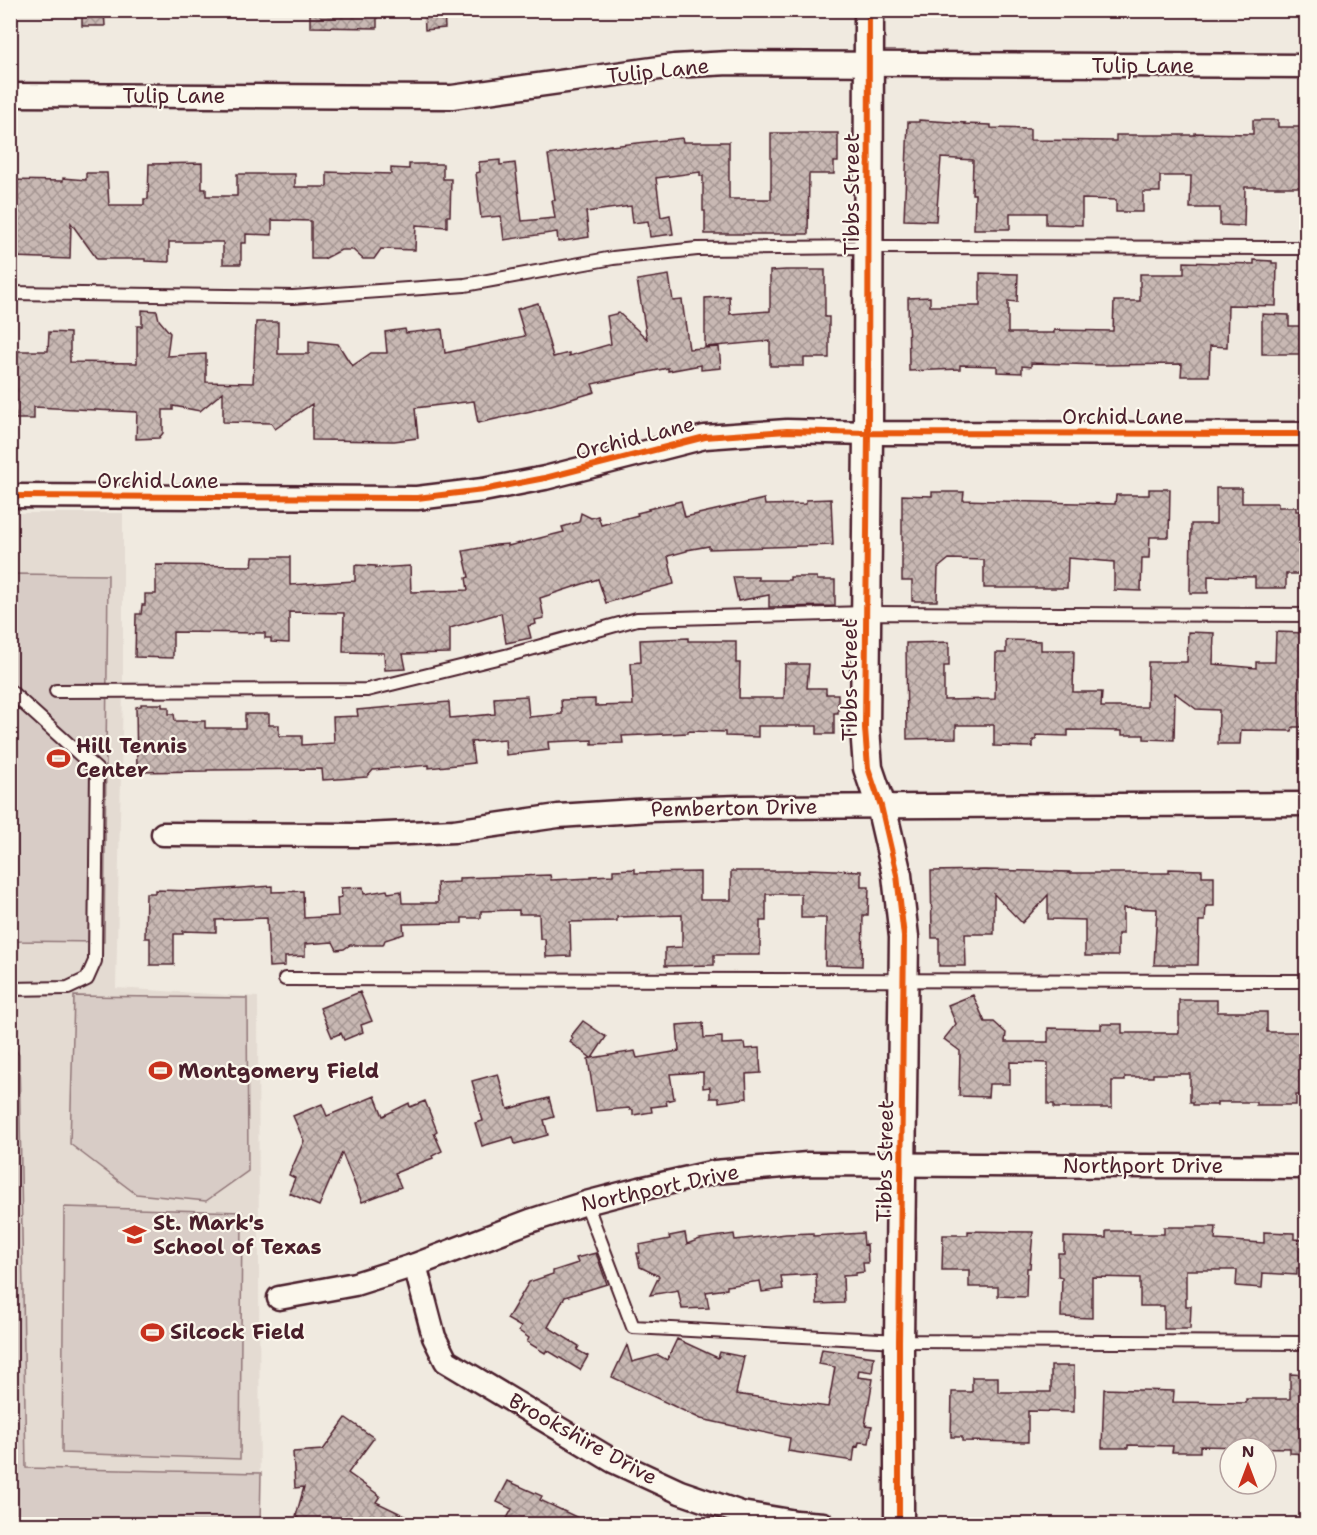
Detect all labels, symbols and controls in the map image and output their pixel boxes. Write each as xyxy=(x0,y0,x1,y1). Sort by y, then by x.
street label: Tulip Lane xyxy=(605,52,711,90)
street label: Tulip Lane xyxy=(1092,52,1195,80)
street label: Tulip Lane xyxy=(123,82,226,110)
street label: Tibbs Street xyxy=(838,133,866,255)
street label: Orchid Lane xyxy=(1062,403,1184,431)
street label: Orchid Lane xyxy=(572,410,698,466)
street label: Orchid Lane xyxy=(97,467,219,495)
street label: Tibbs Street xyxy=(836,619,864,741)
place label: Hill Tennis Center xyxy=(76,732,187,784)
sports icon: Hill Tennis Center xyxy=(45,745,71,771)
street label: Pemberton Drive xyxy=(650,793,818,823)
place label: Montgomery Field xyxy=(178,1057,379,1085)
sports icon: Montgomery Field xyxy=(147,1058,173,1084)
street label: Tibbs Street xyxy=(870,1100,900,1222)
street label: Northport Drive xyxy=(1063,1152,1223,1180)
street label: Northport Drive xyxy=(578,1158,742,1218)
place label: St. Mark's School of Texas xyxy=(153,1209,322,1261)
school or university icon: St. Mark's School of Texas xyxy=(122,1222,148,1248)
place label: Silcock Field xyxy=(170,1318,305,1346)
sports icon: Silcock Field xyxy=(139,1319,165,1345)
street label: Brookshire Drive xyxy=(504,1387,662,1491)
north arrow xyxy=(1218,1436,1278,1496)
text: N xyxy=(1242,1441,1254,1462)

